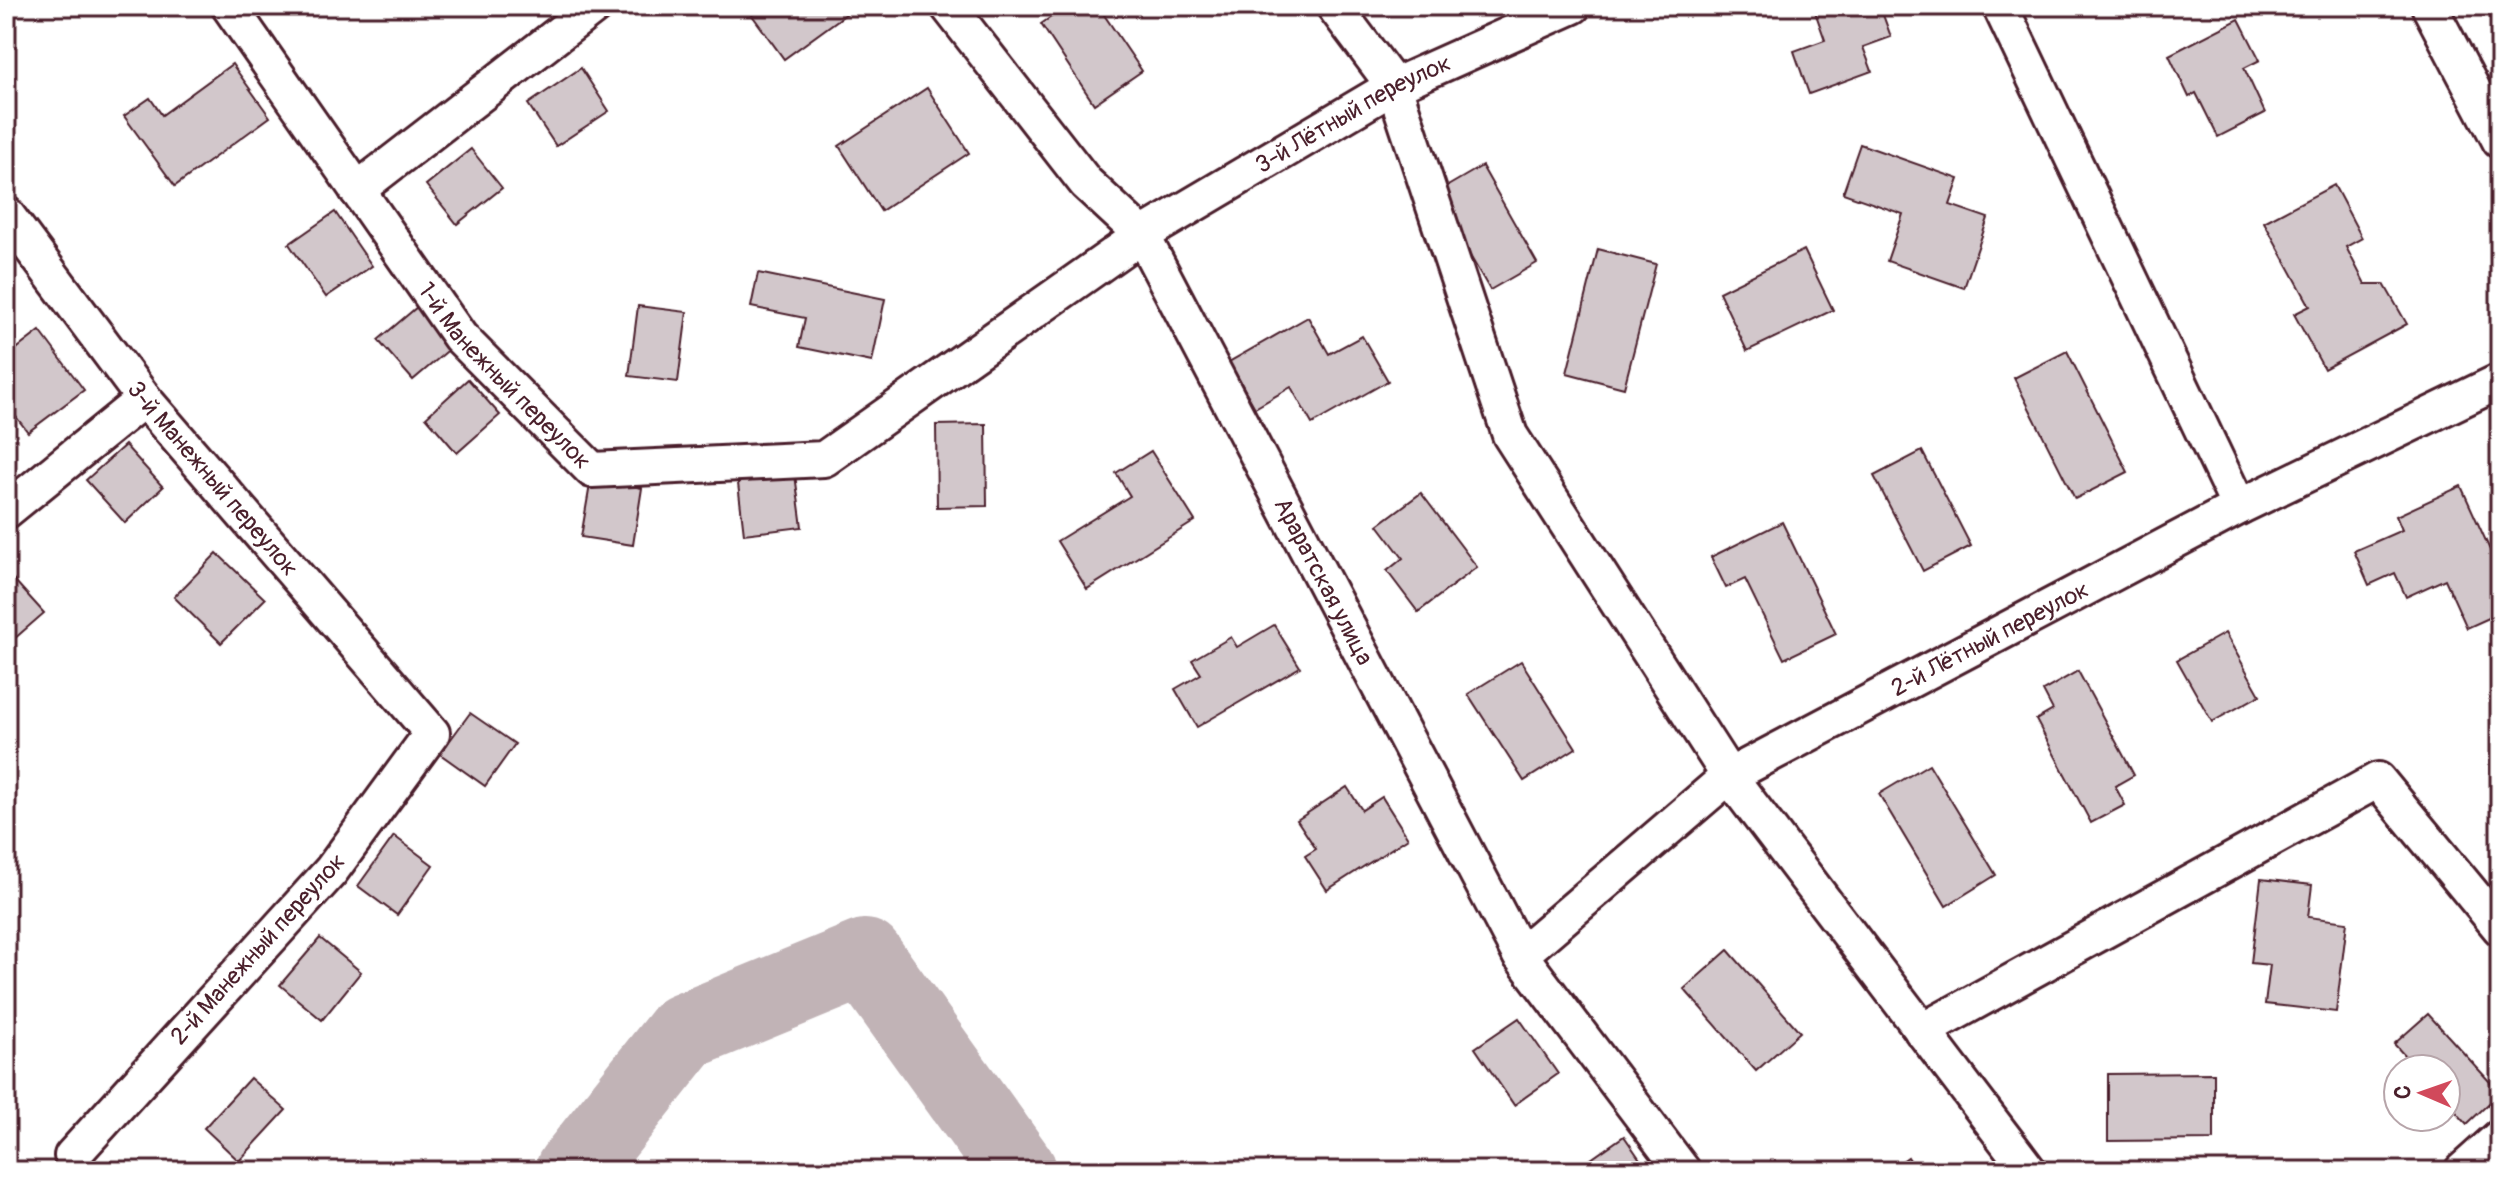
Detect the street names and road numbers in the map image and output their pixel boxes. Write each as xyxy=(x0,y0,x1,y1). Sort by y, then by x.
street label: 3-й Лётный переулок xyxy=(1250,48,1455,179)
street label: 1-й Манежный переулок xyxy=(412,277,597,475)
street label: 3-й Манежный переулок xyxy=(121,375,305,582)
street label: Араратская улица xyxy=(1268,493,1380,670)
street label: 2-й Лётный переулок xyxy=(1886,574,2094,702)
street label: 2-й Манежный переулок xyxy=(164,847,352,1051)

